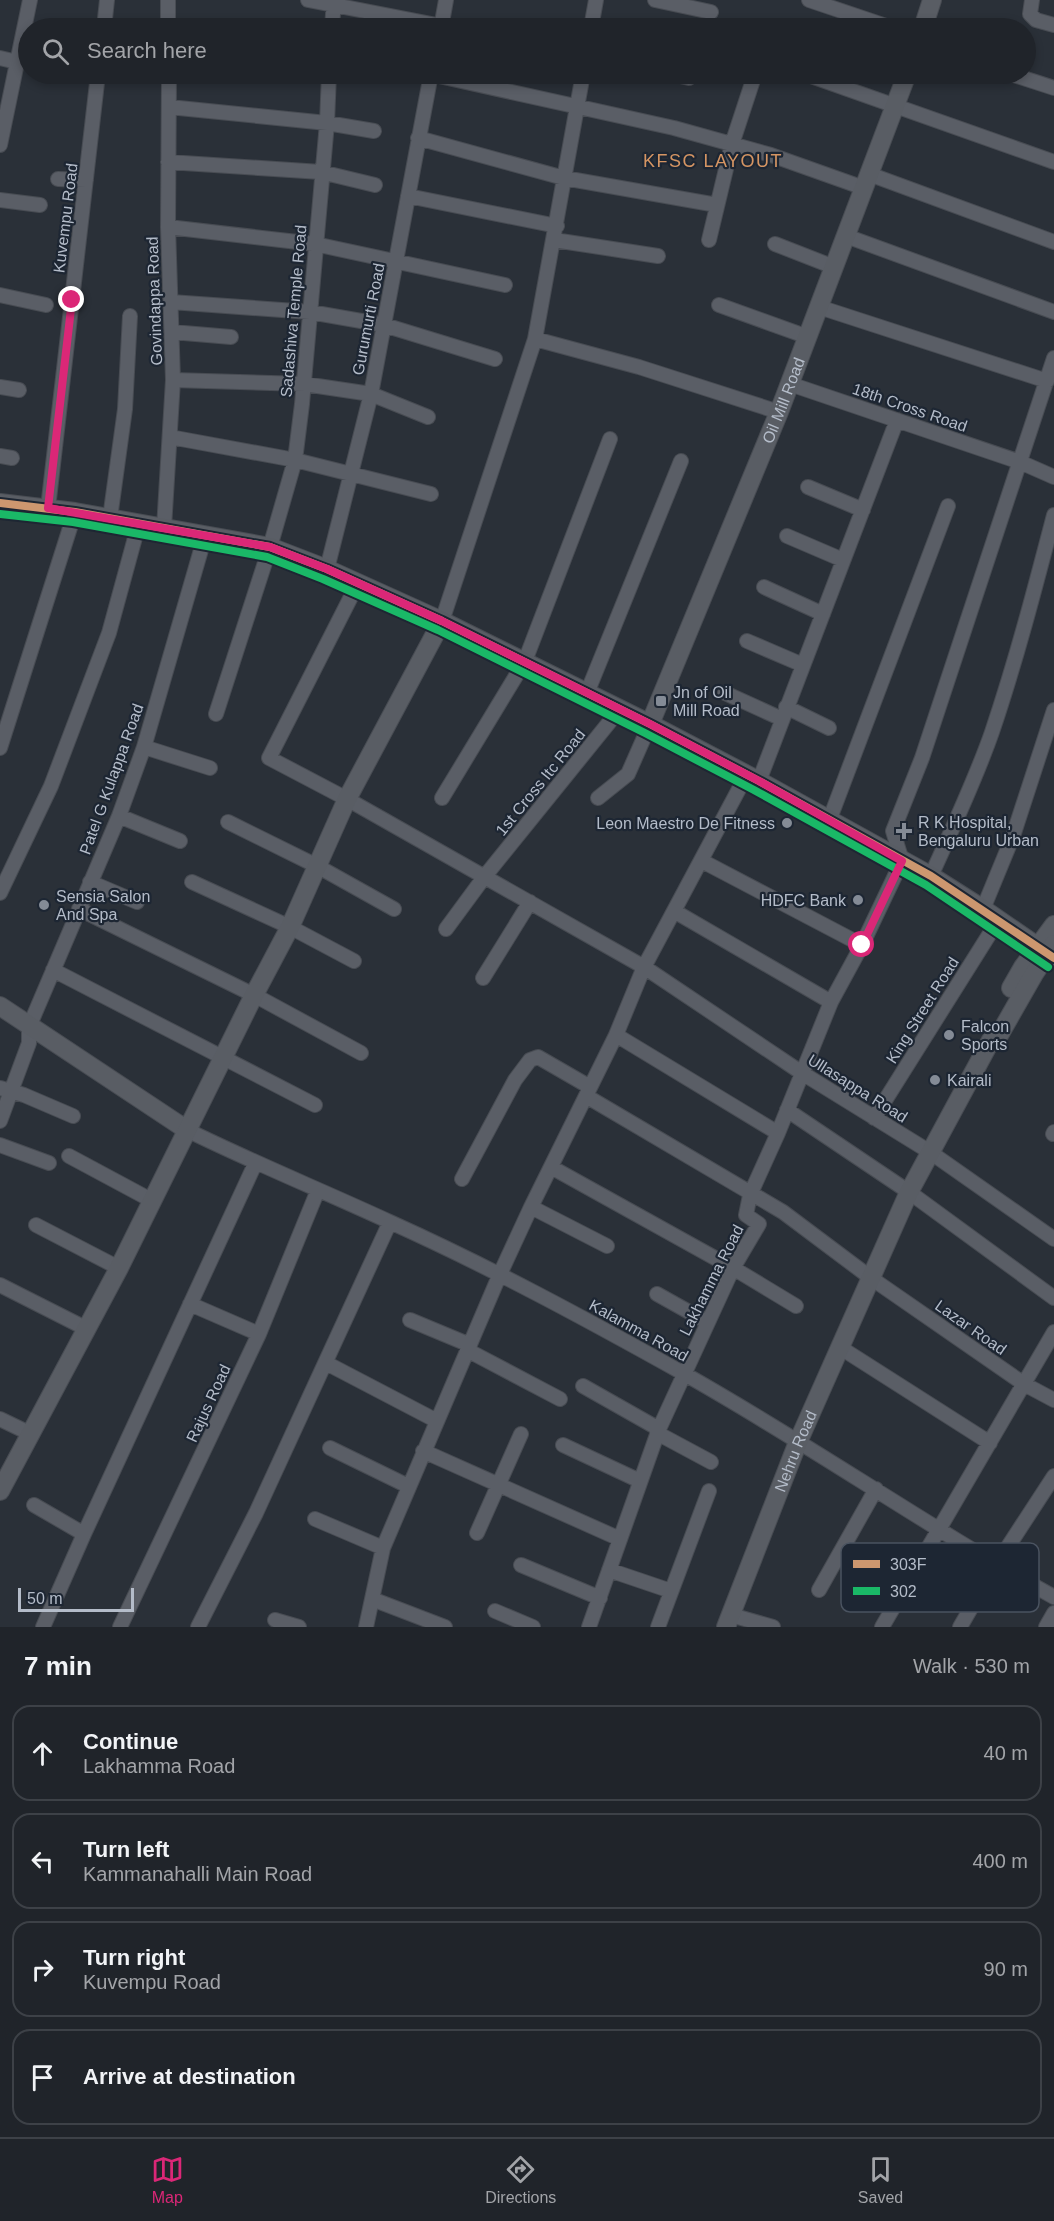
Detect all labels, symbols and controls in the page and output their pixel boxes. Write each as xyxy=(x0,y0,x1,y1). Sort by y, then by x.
search box xyxy=(18,18,1036,84)
icon: search xyxy=(39,35,72,68)
text: Search here xyxy=(87,38,207,63)
district label: KFSC LAYOUT xyxy=(643,151,783,171)
street label: Kuvempu Road xyxy=(50,162,81,274)
street label: Sadashiva Temple Road xyxy=(277,224,310,398)
street label: Govindappa Road xyxy=(144,236,165,366)
street label: Gurumurti Road xyxy=(349,262,388,377)
route end xyxy=(58,286,84,312)
street label: Oil Mill Road xyxy=(759,355,808,446)
street label: 18th Cross Road xyxy=(850,380,969,435)
place label: Jn of Oil Mill Road xyxy=(673,684,740,719)
marker: Jn of Oil Mill Road xyxy=(654,694,668,708)
street label: Patel G Kulappa Road xyxy=(76,701,147,857)
street label: 1st Cross Itc Road xyxy=(492,726,588,839)
place label: R K Hospital, Bengaluru Urban xyxy=(918,814,1039,849)
place label: Leon Maestro De Fitness xyxy=(596,815,775,832)
marker: Leon Maestro De Fitness xyxy=(780,816,794,830)
marker: R K Hospital, Bengaluru Urban xyxy=(895,822,913,840)
place label: Sensia Salon And Spa xyxy=(56,888,150,923)
place label: HDFC Bank xyxy=(761,892,847,909)
marker: HDFC Bank xyxy=(851,893,865,907)
marker: Sensia Salon And Spa xyxy=(37,898,51,912)
route start xyxy=(848,931,874,957)
street label: King Street Road xyxy=(883,954,962,1066)
place label: Falcon Sports xyxy=(961,1018,1009,1053)
marker: Falcon Sports xyxy=(942,1028,956,1042)
street label: Ullasappa Road xyxy=(805,1051,911,1126)
place label: Kairali xyxy=(947,1072,991,1089)
marker: Kairali xyxy=(928,1073,942,1087)
street label: Lakhamma Road xyxy=(676,1222,747,1338)
street label: Kalamma Road xyxy=(586,1296,691,1365)
street label: Lazar Road xyxy=(932,1297,1009,1358)
street label: Rajus Road xyxy=(183,1362,234,1445)
street label: Nehru Road xyxy=(771,1408,820,1494)
legend xyxy=(841,1543,1039,1612)
text: 303F xyxy=(890,1556,927,1573)
text: 302 xyxy=(890,1583,917,1600)
scale bar xyxy=(18,1585,134,1612)
text: 50 m xyxy=(27,1590,63,1607)
text: 7 min xyxy=(24,1651,92,1681)
text: Walk · 530 m xyxy=(913,1655,1030,1677)
text: Continue xyxy=(83,1729,178,1754)
icon: ahead xyxy=(26,1737,59,1770)
text: 40 m xyxy=(984,1742,1028,1764)
text: Lakhamma Road xyxy=(83,1755,235,1777)
text: Turn left xyxy=(83,1837,169,1862)
icon: left xyxy=(26,1845,59,1878)
text: 400 m xyxy=(972,1850,1028,1872)
text: Kammanahalli Main Road xyxy=(83,1863,312,1885)
text: Turn right xyxy=(83,1945,185,1970)
icon: right xyxy=(26,1953,59,1986)
text: 90 m xyxy=(984,1958,1028,1980)
text: Kuvempu Road xyxy=(83,1971,221,1993)
icon: arrive xyxy=(26,2061,59,2094)
text: Arrive at destination xyxy=(83,2064,296,2089)
tab: Map xyxy=(151,2153,184,2207)
tab: Directions xyxy=(485,2153,556,2207)
tab: Saved xyxy=(858,2153,903,2207)

